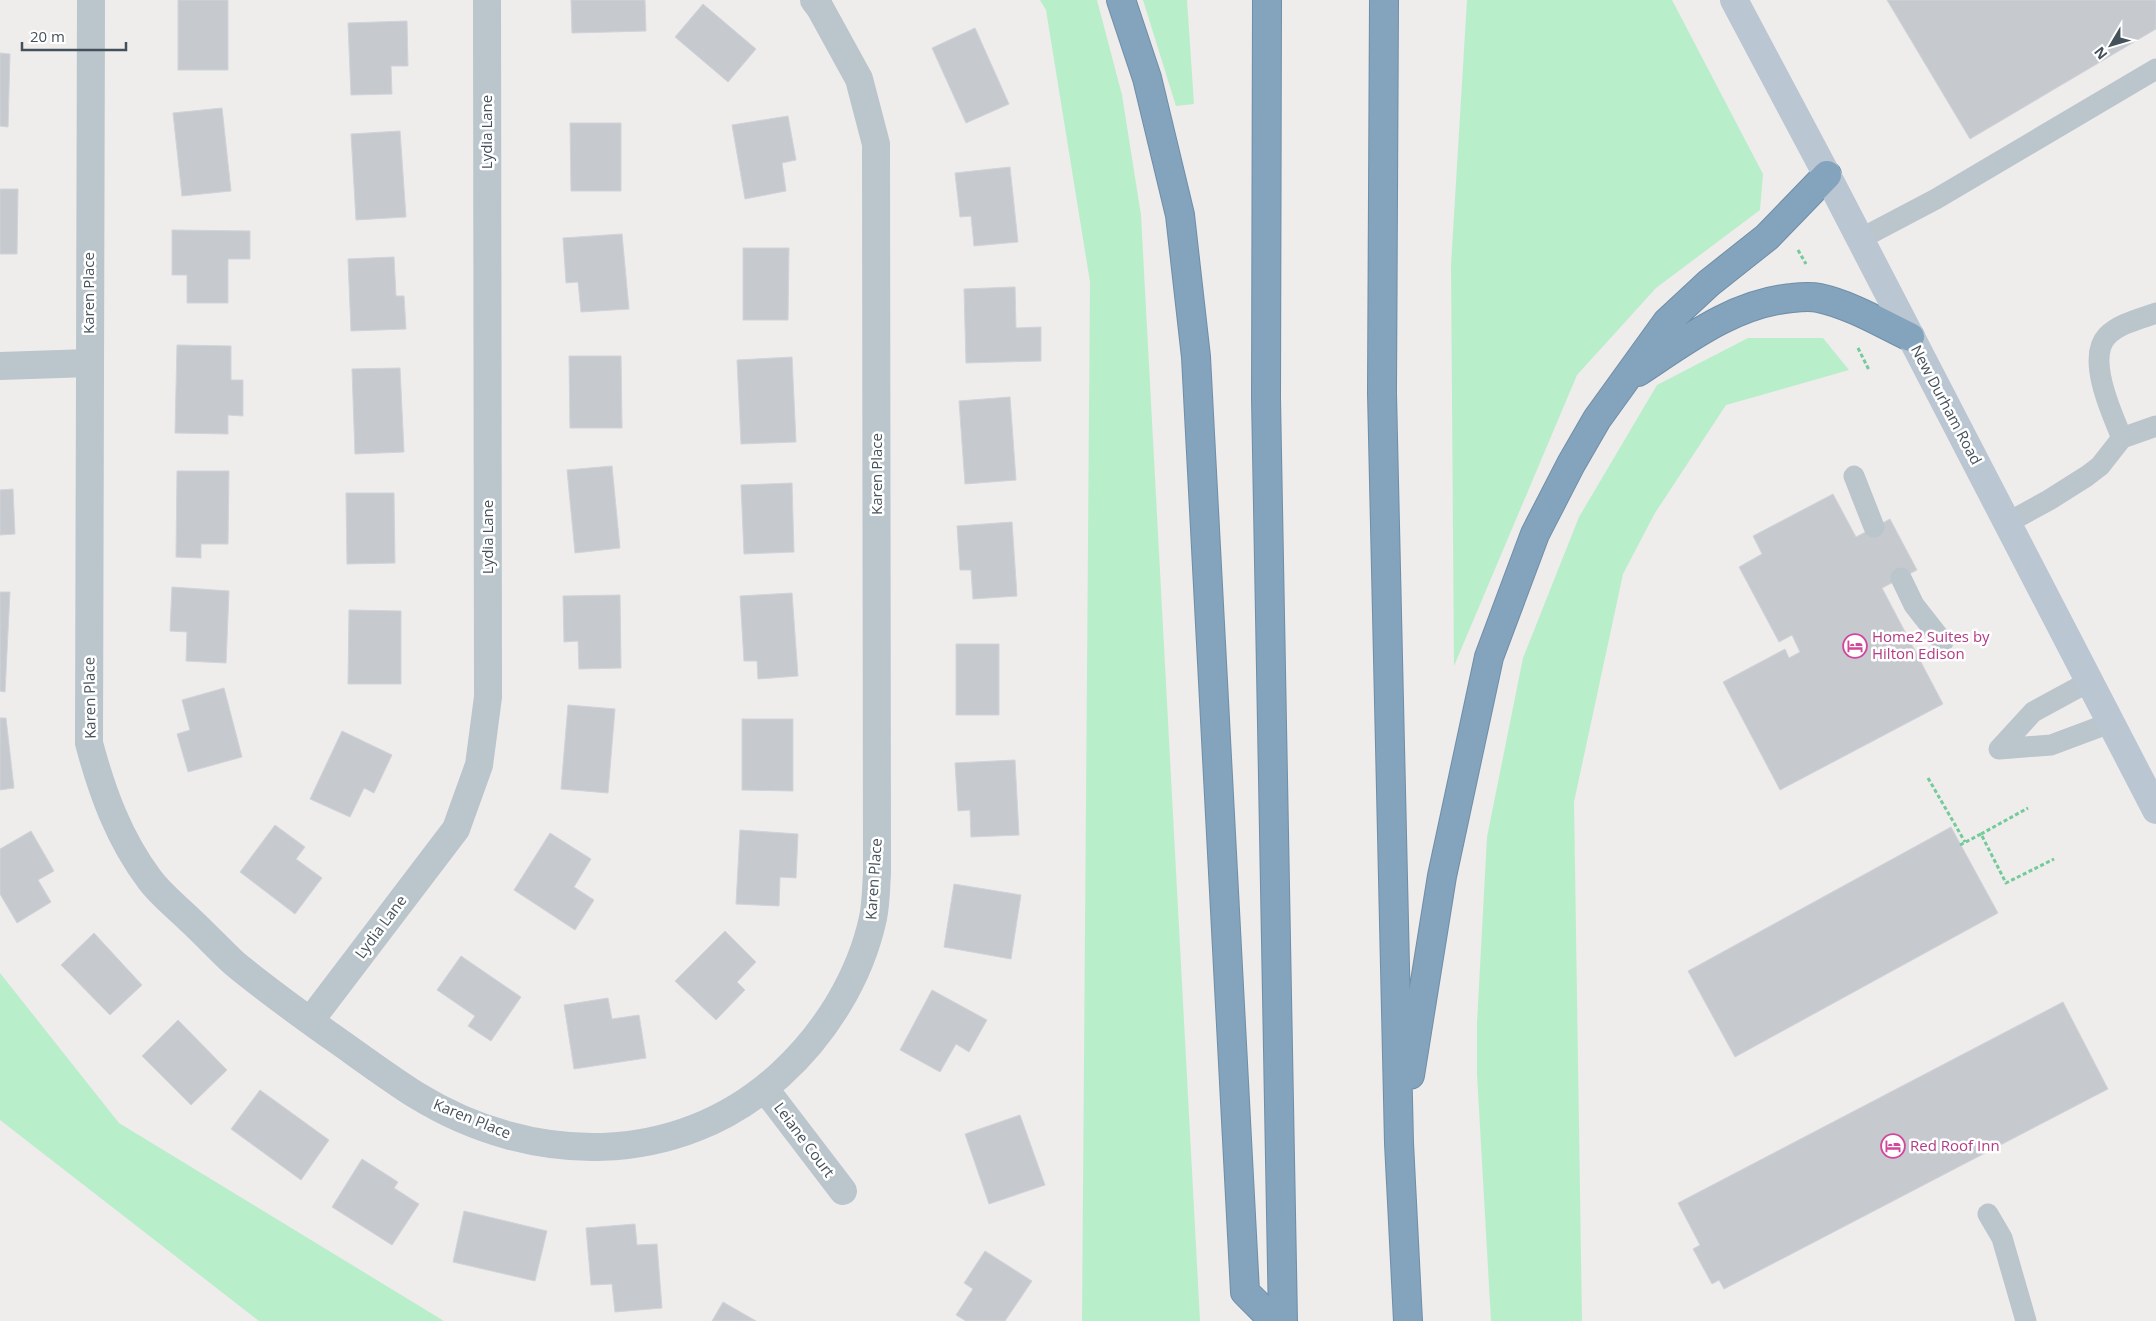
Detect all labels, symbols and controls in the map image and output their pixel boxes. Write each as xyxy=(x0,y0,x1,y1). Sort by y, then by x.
scale bar xyxy=(22,20,126,52)
north arrow xyxy=(2086,20,2136,70)
text: 20 m xyxy=(30,26,65,46)
text: N xyxy=(2089,43,2111,64)
street label: Lydia Lane xyxy=(476,95,496,169)
street label: Karen Place xyxy=(78,252,98,334)
street label: New Durham Road xyxy=(1907,341,1987,468)
street label: Karen Place xyxy=(866,433,886,515)
street label: Lydia Lane xyxy=(477,500,497,574)
place label: Home2 Suites by Hilton Edison xyxy=(1872,626,1990,663)
hotel icon: Home2 Suites by Hilton Edison xyxy=(1842,633,1868,659)
street label: Karen Place xyxy=(78,657,100,739)
street label: Karen Place xyxy=(860,837,886,920)
street label: Lydia Lane xyxy=(350,891,411,962)
street label: Karen Place xyxy=(431,1093,514,1143)
street label: Leiane Court xyxy=(770,1098,840,1181)
hotel icon: Red Roof Inn xyxy=(1880,1133,1906,1159)
place label: Red Roof Inn xyxy=(1910,1135,2000,1155)

